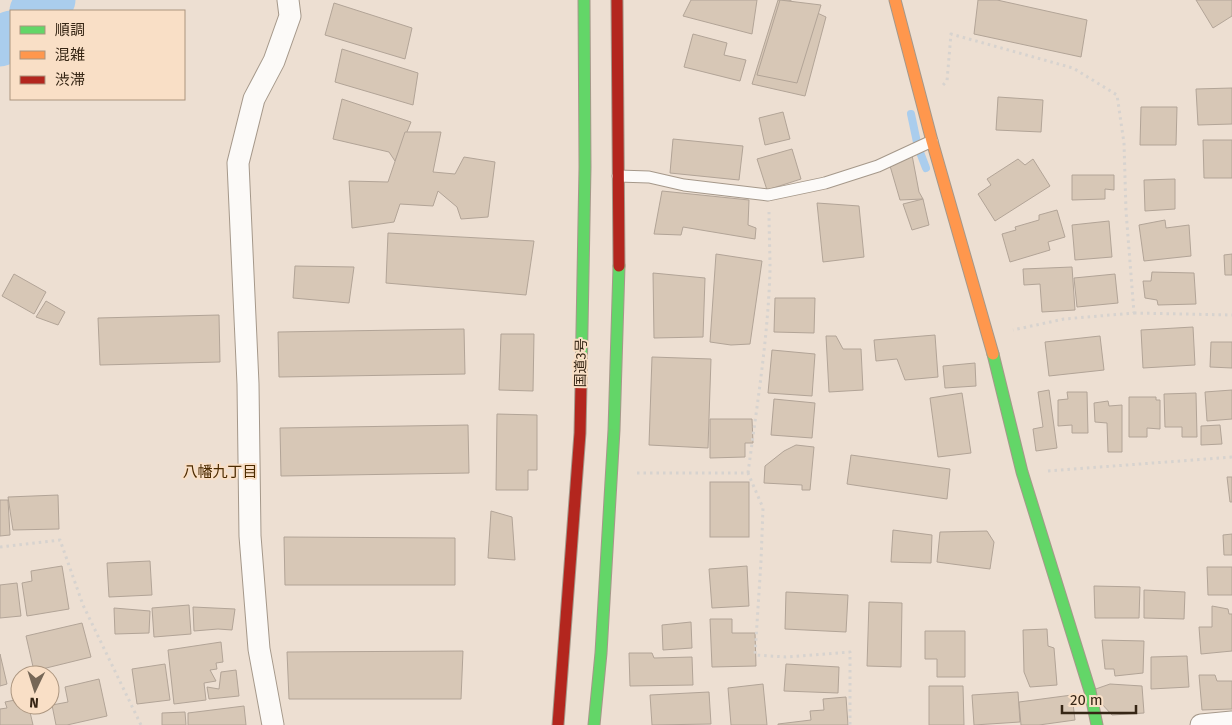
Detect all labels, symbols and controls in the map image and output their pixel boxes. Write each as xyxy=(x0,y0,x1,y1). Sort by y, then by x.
legend xyxy=(10,10,185,100)
text: 順調 xyxy=(55,21,85,39)
text: 混雑 xyxy=(55,46,85,64)
text: 渋滞 xyxy=(55,71,85,89)
street label: 国道3号 xyxy=(572,338,590,388)
district label: 八幡九丁目 xyxy=(182,463,258,481)
north arrow xyxy=(10,665,60,715)
scale bar xyxy=(1062,682,1136,714)
text: 20 m xyxy=(1070,691,1103,709)
text: N xyxy=(29,694,39,711)

